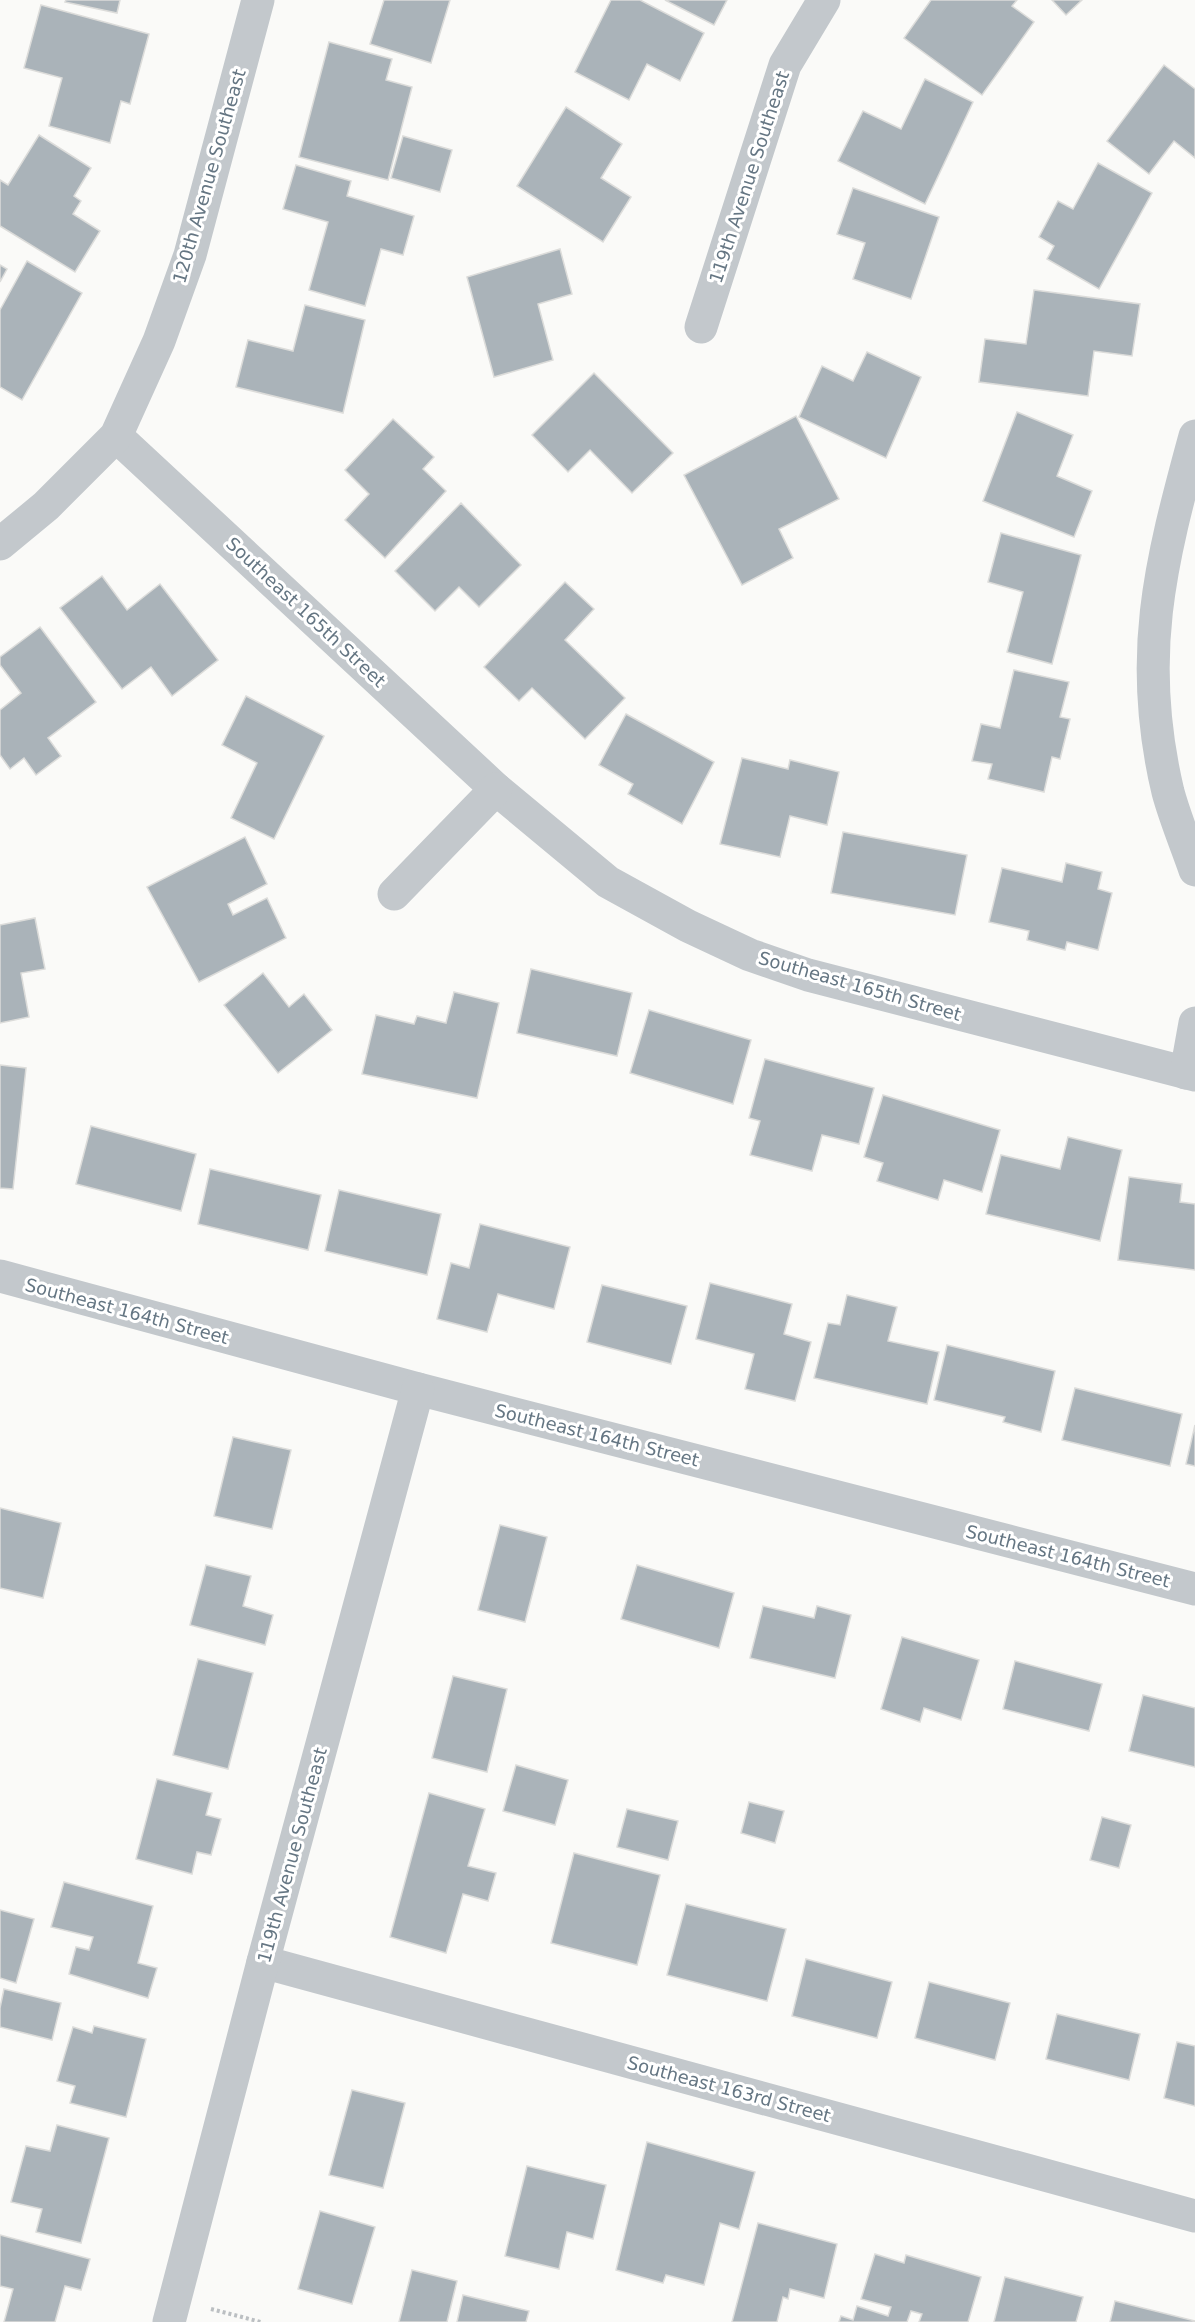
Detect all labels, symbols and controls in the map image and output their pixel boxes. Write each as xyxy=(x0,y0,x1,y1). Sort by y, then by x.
street label: 120th Avenue Southeast xyxy=(168,66,250,286)
street label: 119th Avenue Southeast xyxy=(705,68,793,286)
street label: Southeast 165th Street xyxy=(222,533,390,691)
street label: Southeast 165th Street xyxy=(756,947,964,1025)
street label: Southeast 164th Street xyxy=(23,1274,231,1348)
street label: Southeast 164th Street xyxy=(493,1399,701,1471)
street label: Southeast 164th Street xyxy=(964,1520,1172,1592)
street label: 119th Avenue Southeast xyxy=(253,1745,331,1965)
street label: Southeast 163rd Street xyxy=(625,2052,833,2126)

